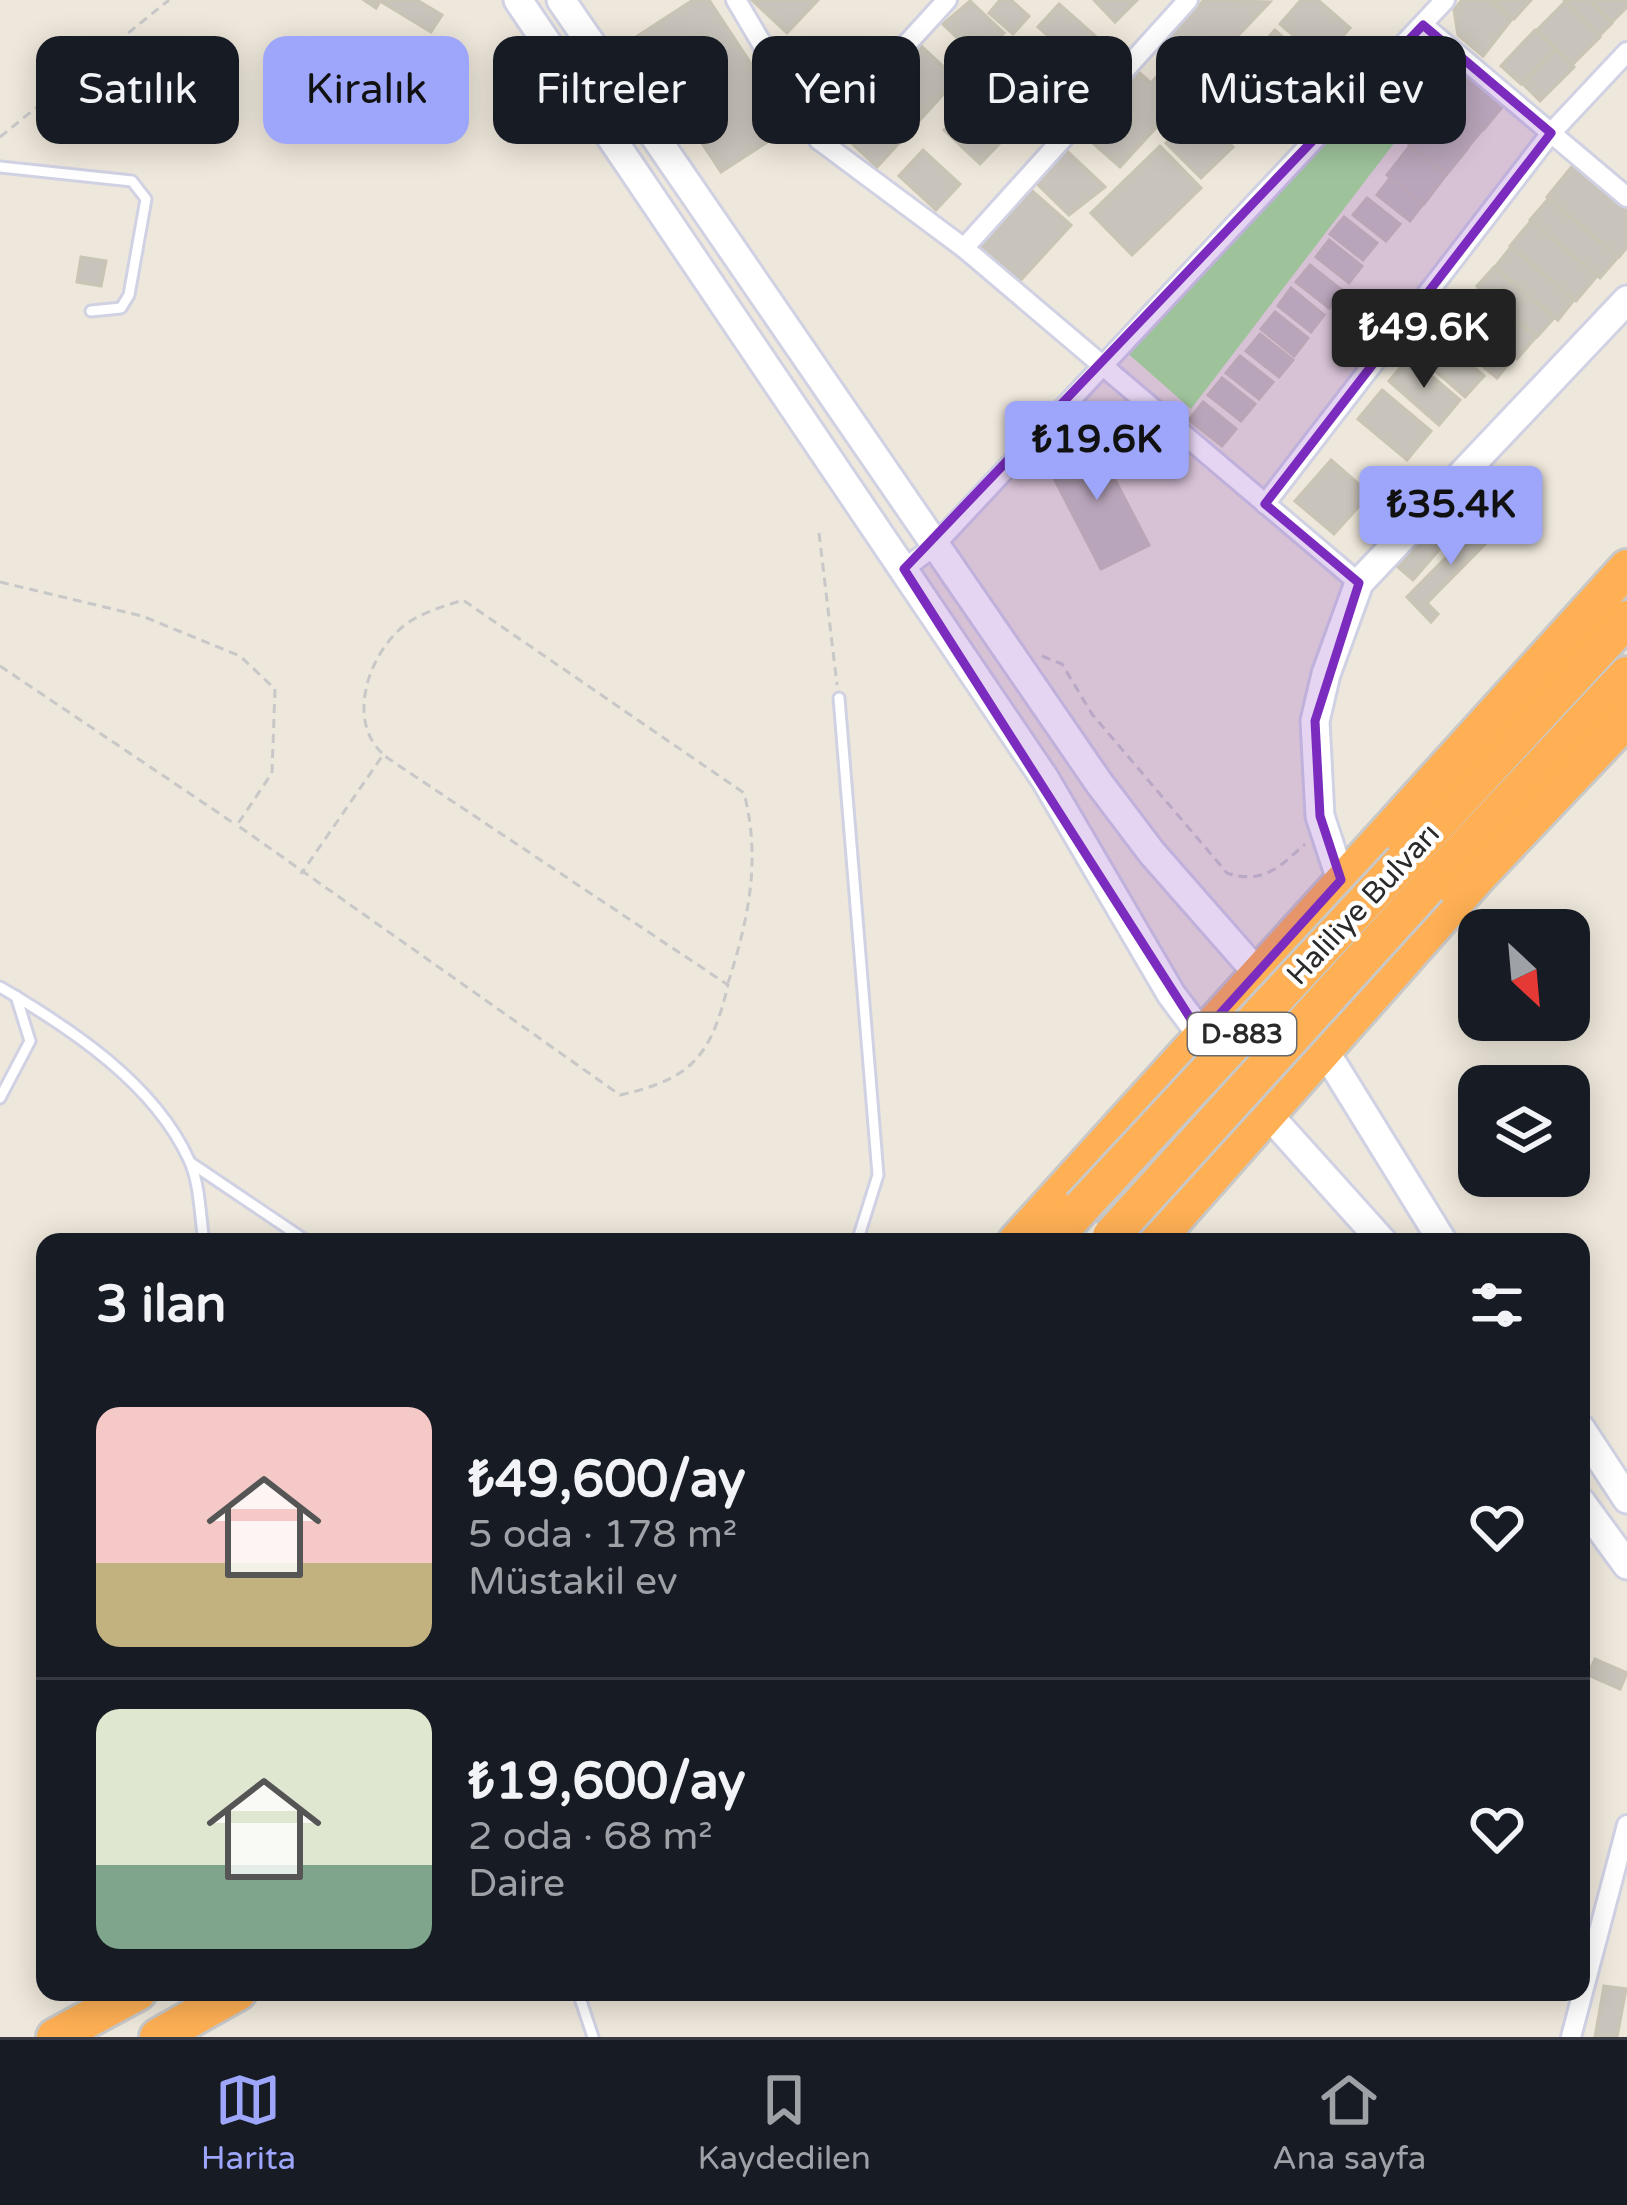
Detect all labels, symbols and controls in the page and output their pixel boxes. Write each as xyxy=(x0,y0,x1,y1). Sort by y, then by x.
chip: Satılık xyxy=(36,36,239,144)
chip: Kiralık xyxy=(263,36,469,144)
chip: Filtreler xyxy=(493,36,728,144)
chip: Yeni xyxy=(752,36,920,144)
chip: Daire xyxy=(944,36,1132,144)
chip: Müstakil ev xyxy=(1156,36,1466,144)
pin: ₺49.6K xyxy=(1326,289,1522,391)
text: ₺49.6K xyxy=(1359,304,1489,351)
pin: ₺19.6K xyxy=(999,401,1195,503)
text: ₺19.6K xyxy=(1032,416,1162,463)
pin: ₺35.4K xyxy=(1353,466,1549,568)
text: ₺35.4K xyxy=(1386,481,1516,528)
street label: Haliliye Bulvarı xyxy=(1279,816,1448,993)
north arrow xyxy=(1458,909,1590,1041)
map controls xyxy=(1458,909,1590,1197)
road number: D-883 xyxy=(1188,1013,1296,1055)
button: layers xyxy=(1458,1065,1590,1197)
icon: filters xyxy=(1464,1272,1530,1338)
text: 3 ilan xyxy=(96,1274,226,1336)
text: ₺49,600/ay xyxy=(468,1449,746,1511)
icon: home xyxy=(192,1455,336,1599)
icon: heart xyxy=(1464,1494,1530,1560)
text: 5 oda · 178 m² xyxy=(468,1511,737,1558)
text: Müstakil ev xyxy=(468,1558,678,1605)
text: ₺19,600/ay xyxy=(468,1751,746,1813)
icon: home xyxy=(192,1757,336,1901)
icon: heart xyxy=(1464,1796,1530,1862)
text: 2 oda · 68 m² xyxy=(468,1813,713,1860)
text: Daire xyxy=(468,1860,565,1907)
tab: Harita xyxy=(201,2067,296,2178)
tab: Kaydedilen xyxy=(698,2067,871,2178)
tab: Ana sayfa xyxy=(1272,2067,1426,2178)

